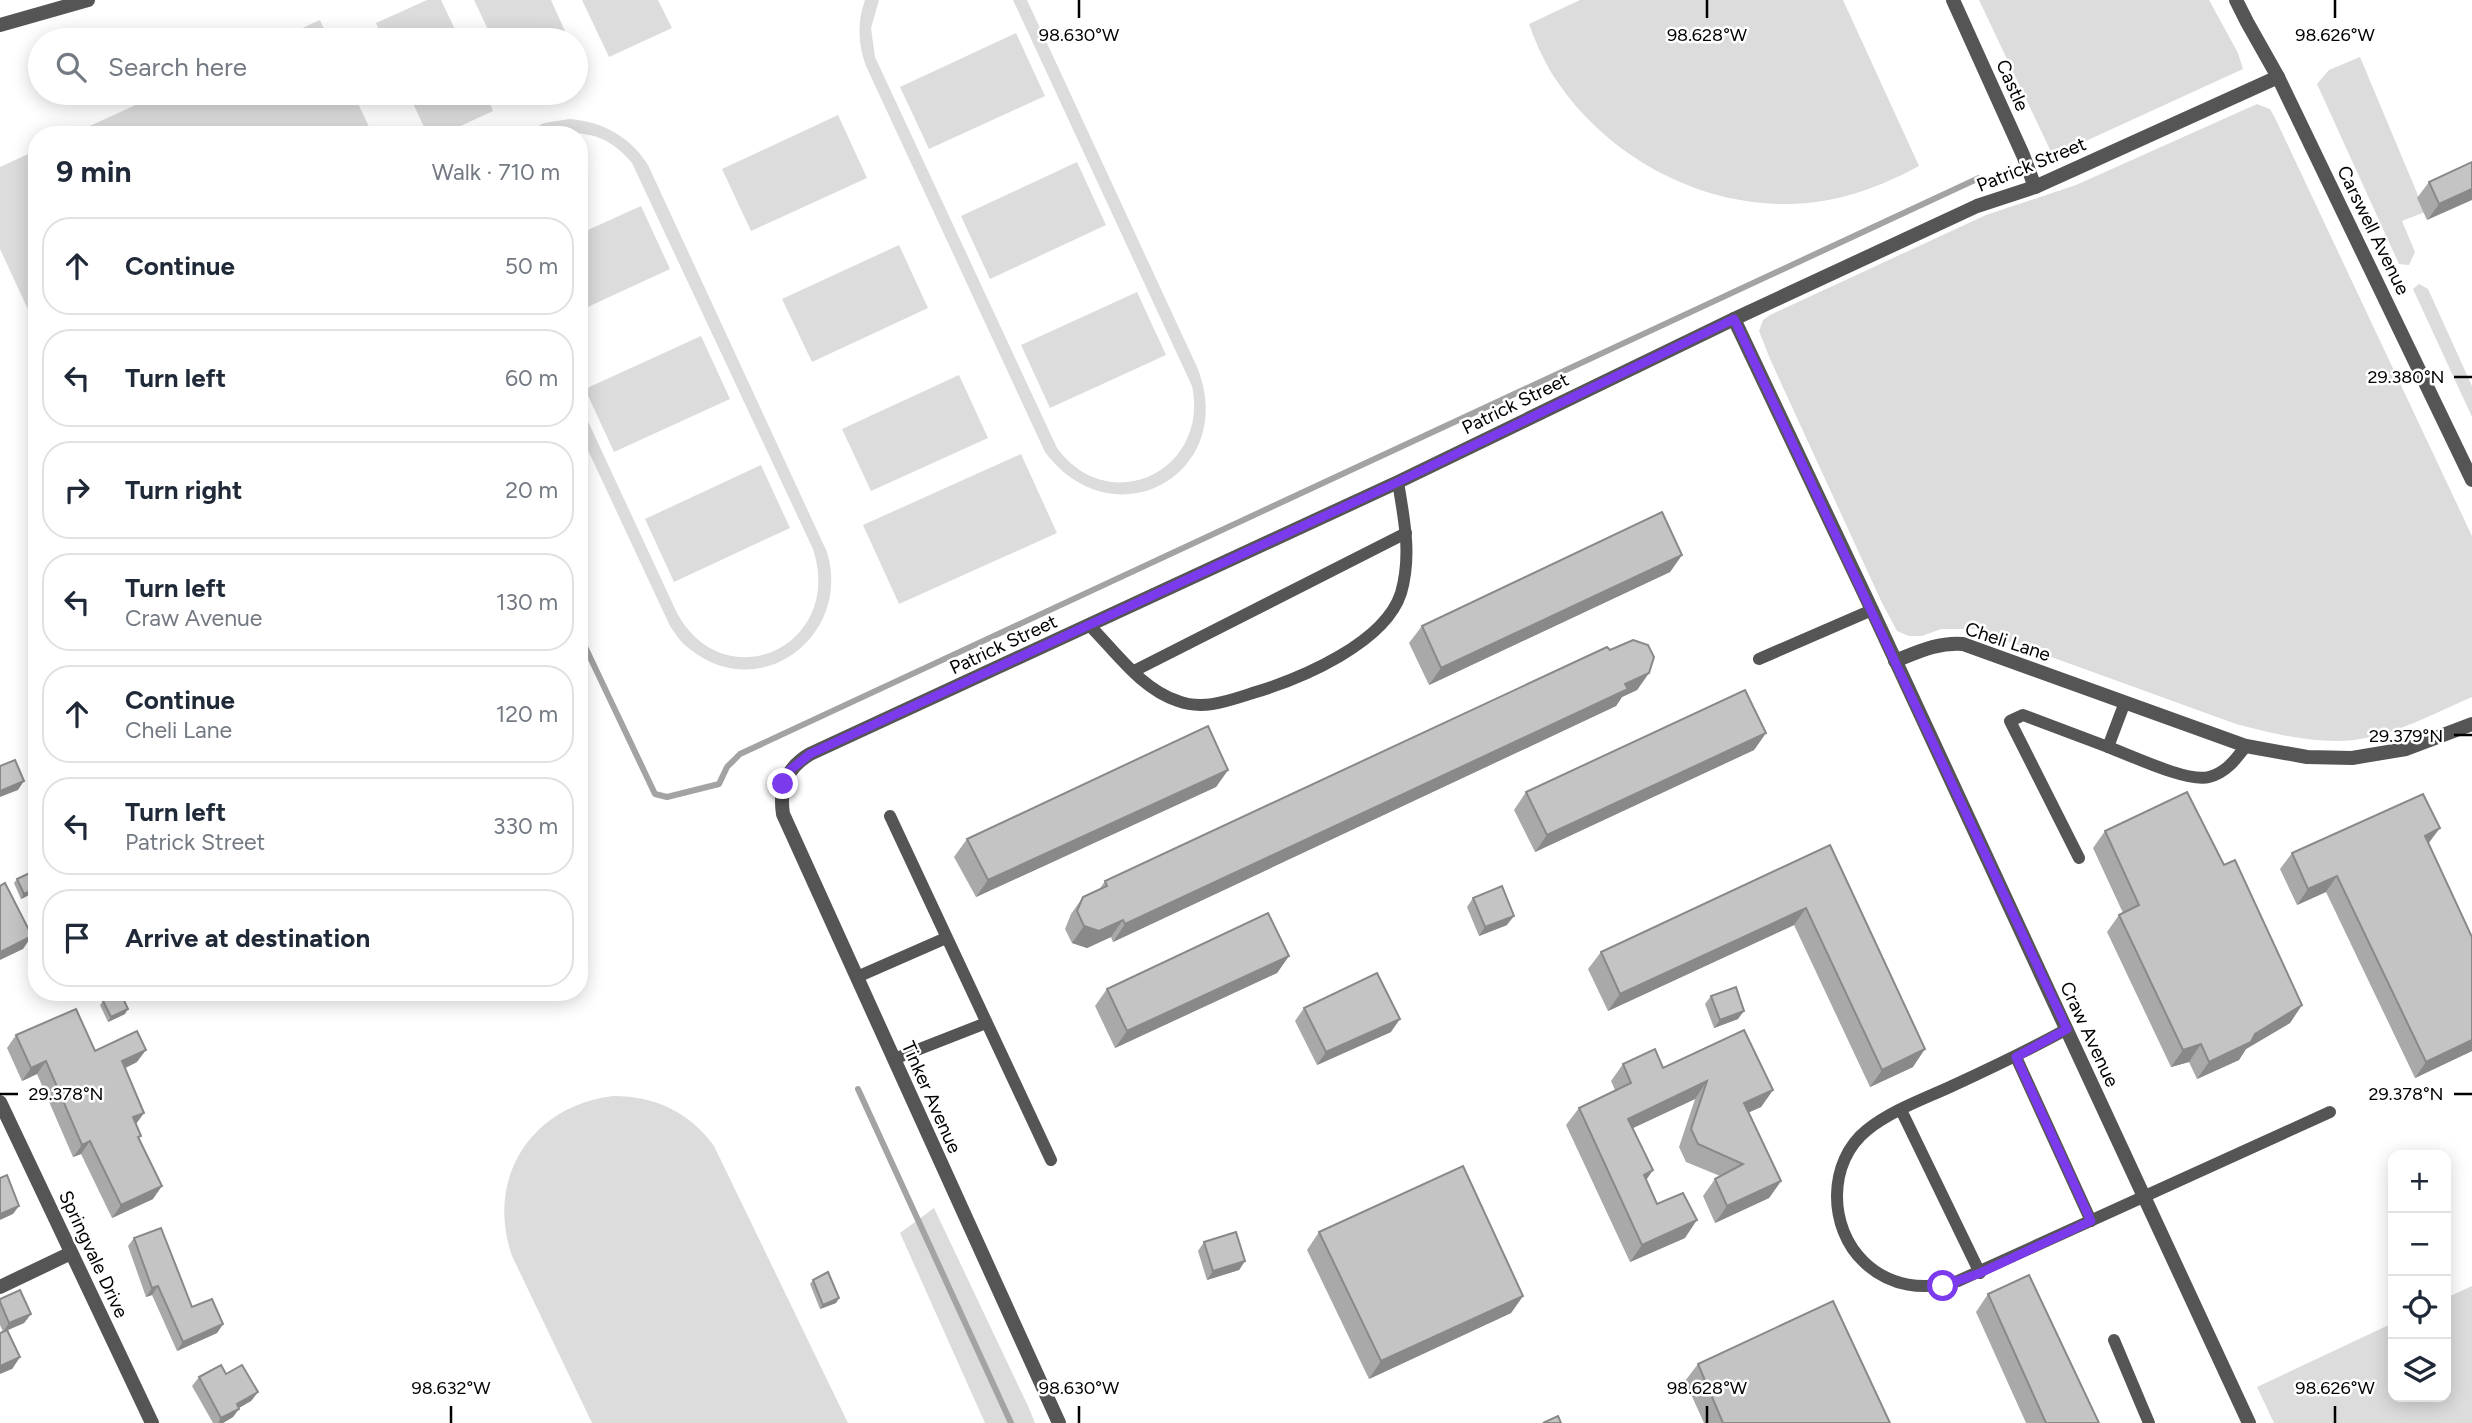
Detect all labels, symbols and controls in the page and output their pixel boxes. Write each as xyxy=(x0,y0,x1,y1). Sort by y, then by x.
text: 98.630°W xyxy=(1039,24,1120,46)
text: 98.628°W xyxy=(1667,24,1748,46)
text: 98.626°W xyxy=(2295,24,2375,46)
search box xyxy=(28,28,588,105)
icon: search xyxy=(52,48,90,86)
text: Search here xyxy=(108,51,247,83)
street label: Castle xyxy=(1991,56,2034,115)
street label: Patrick Street xyxy=(1973,132,2089,197)
text: 9 min xyxy=(56,153,132,190)
text: Walk · 710 m xyxy=(432,158,560,186)
street label: Carswell Avenue xyxy=(2332,162,2415,299)
icon: ahead xyxy=(58,247,96,285)
text: Continue xyxy=(125,250,235,282)
text: 50 m xyxy=(505,252,558,280)
icon: left xyxy=(58,359,96,397)
text: Turn left xyxy=(125,362,226,394)
text: 60 m xyxy=(505,364,558,392)
text: 29.380°N xyxy=(2368,366,2444,388)
street label: Patrick Street xyxy=(1458,368,1572,439)
icon: right xyxy=(58,471,96,509)
text: Turn right xyxy=(125,474,242,506)
text: 20 m xyxy=(505,476,558,504)
text: Turn left xyxy=(125,572,226,604)
icon: left xyxy=(58,583,96,621)
text: 130 m xyxy=(496,588,558,616)
text: Craw Avenue xyxy=(125,604,262,632)
street label: Patrick Street xyxy=(946,610,1061,679)
street label: Cheli Lane xyxy=(1962,617,2053,666)
text: Continue xyxy=(125,684,235,716)
icon: ahead xyxy=(58,695,96,733)
text: 120 m xyxy=(496,700,558,728)
text: Cheli Lane xyxy=(125,716,232,744)
text: 29.379°N xyxy=(2369,725,2443,747)
route end xyxy=(767,768,798,799)
text: Turn left xyxy=(125,796,226,828)
icon: left xyxy=(58,807,96,845)
text: 330 m xyxy=(493,812,558,840)
text: Patrick Street xyxy=(125,828,265,856)
icon: arrive xyxy=(58,919,96,957)
text: Arrive at destination xyxy=(125,922,370,954)
street label: Craw Avenue xyxy=(2055,978,2124,1091)
street label: Tinker Avenue xyxy=(897,1038,967,1157)
text: 29.378°N xyxy=(28,1083,104,1105)
text: 29.378°N xyxy=(2368,1083,2444,1105)
map controls xyxy=(2388,1150,2451,1402)
button: + xyxy=(2388,1150,2451,1213)
street label: Springvale Drive xyxy=(54,1187,133,1322)
button: − xyxy=(2388,1213,2451,1276)
route start xyxy=(1927,1270,1958,1301)
button: locate xyxy=(2388,1276,2451,1339)
button: layers xyxy=(2388,1339,2451,1402)
text: 98.632°W xyxy=(412,1377,491,1399)
text: 98.630°W xyxy=(1039,1377,1120,1399)
text: 98.628°W xyxy=(1667,1377,1748,1399)
text: 98.626°W xyxy=(2295,1377,2375,1399)

